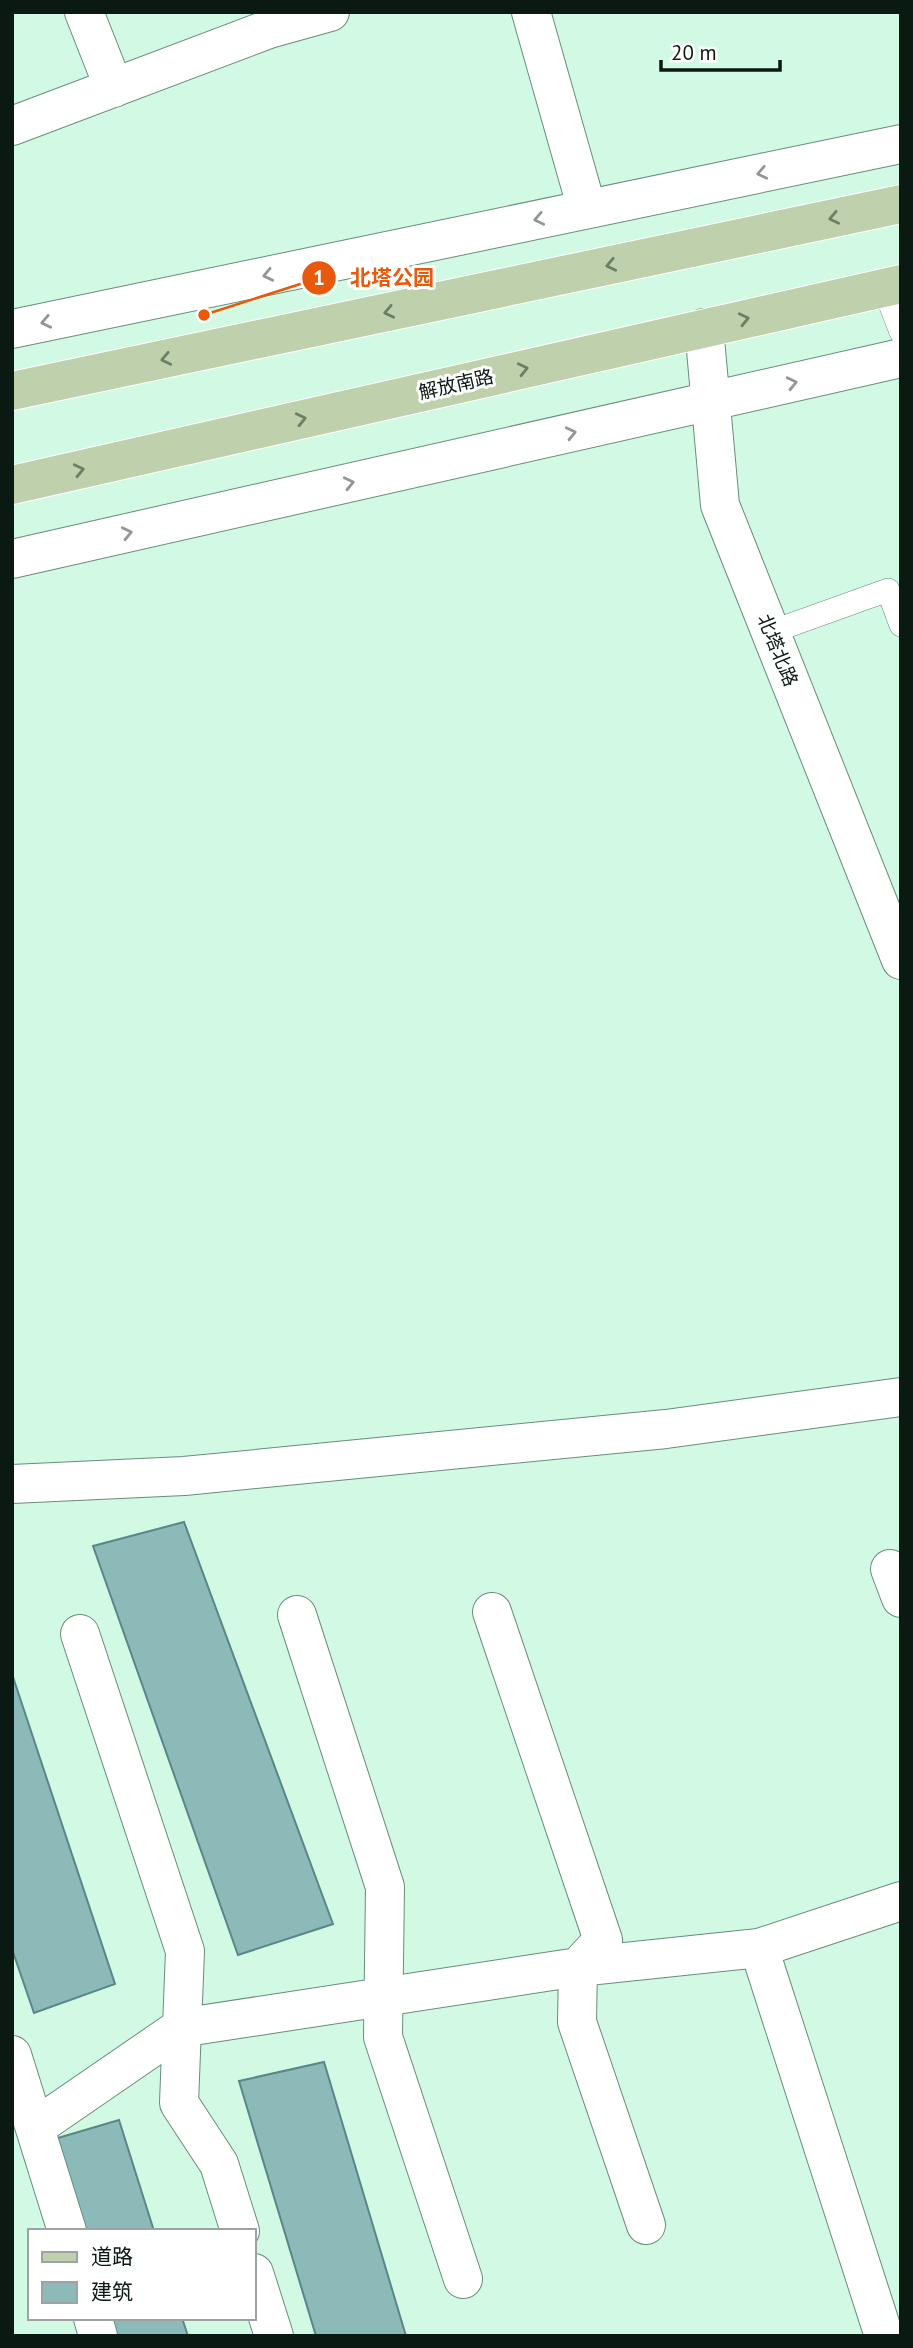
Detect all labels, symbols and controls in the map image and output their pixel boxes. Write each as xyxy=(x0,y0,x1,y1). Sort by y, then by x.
scale bar xyxy=(661,28,780,72)
text: 20 m xyxy=(671,39,717,66)
one-way arrow xyxy=(756,164,768,179)
one-way arrow xyxy=(828,209,840,224)
one-way arrow xyxy=(533,211,545,226)
one-way arrow xyxy=(605,256,617,271)
callout: 北塔公园 xyxy=(301,257,448,299)
text: 1 xyxy=(313,264,325,291)
text: 北塔公园 xyxy=(350,264,434,291)
one-way arrow xyxy=(262,267,274,282)
one-way arrow xyxy=(383,303,395,318)
one-way arrow xyxy=(40,313,52,328)
one-way arrow xyxy=(738,313,750,327)
one-way arrow xyxy=(160,350,172,365)
one-way arrow xyxy=(517,363,529,377)
street label: 解放南路 xyxy=(416,364,496,404)
one-way arrow xyxy=(786,376,798,391)
one-way arrow xyxy=(295,413,307,428)
one-way arrow xyxy=(564,426,576,441)
one-way arrow xyxy=(73,463,85,478)
one-way arrow xyxy=(343,476,355,491)
one-way arrow xyxy=(121,526,133,541)
street label: 北塔北路 xyxy=(753,610,803,690)
legend xyxy=(28,2229,256,2320)
text: 道路 xyxy=(91,2243,133,2270)
text: 建筑 xyxy=(91,2278,133,2305)

